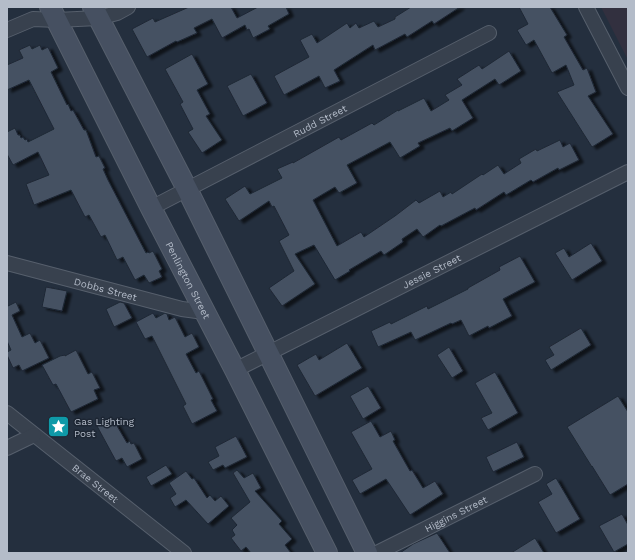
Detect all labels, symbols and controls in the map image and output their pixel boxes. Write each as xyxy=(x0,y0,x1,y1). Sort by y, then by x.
street label: Rudd Street xyxy=(291,102,349,139)
street label: Penlington Street xyxy=(164,240,213,321)
street label: Jessie Street xyxy=(400,251,463,290)
street label: Dobbs Street xyxy=(73,275,139,303)
place icon: Gas Lighting Post xyxy=(46,414,72,440)
place label: Gas Lighting Post xyxy=(74,416,135,439)
street label: Brae Street xyxy=(70,462,121,505)
street label: Higgins Street xyxy=(423,493,489,534)

